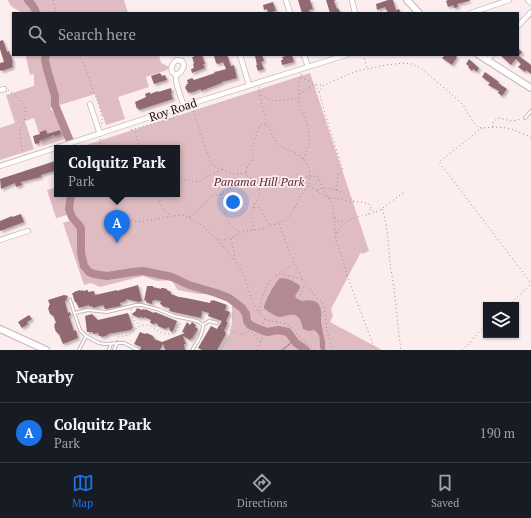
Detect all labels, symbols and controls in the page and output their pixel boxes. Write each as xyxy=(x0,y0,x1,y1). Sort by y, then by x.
search box xyxy=(12,12,519,56)
icon: search xyxy=(26,23,48,45)
text: Search here xyxy=(58,24,136,44)
street label: Roy Road xyxy=(147,95,199,124)
popup xyxy=(54,145,180,197)
text: Colquitz Park xyxy=(68,152,166,172)
text: Park xyxy=(68,172,94,190)
park label: Panama Hill Park xyxy=(213,174,304,189)
your location xyxy=(223,192,243,212)
pin: A xyxy=(104,210,130,243)
map controls xyxy=(483,302,519,338)
button: layers xyxy=(483,302,519,338)
text: Nearby xyxy=(16,365,74,388)
text: Colquitz Park xyxy=(54,414,151,434)
text: A xyxy=(24,424,34,442)
text: 190 m xyxy=(480,424,515,442)
text: Park xyxy=(54,434,80,452)
tab: Map xyxy=(72,472,94,510)
tab: Directions xyxy=(237,472,288,510)
tab: Saved xyxy=(431,472,459,510)

